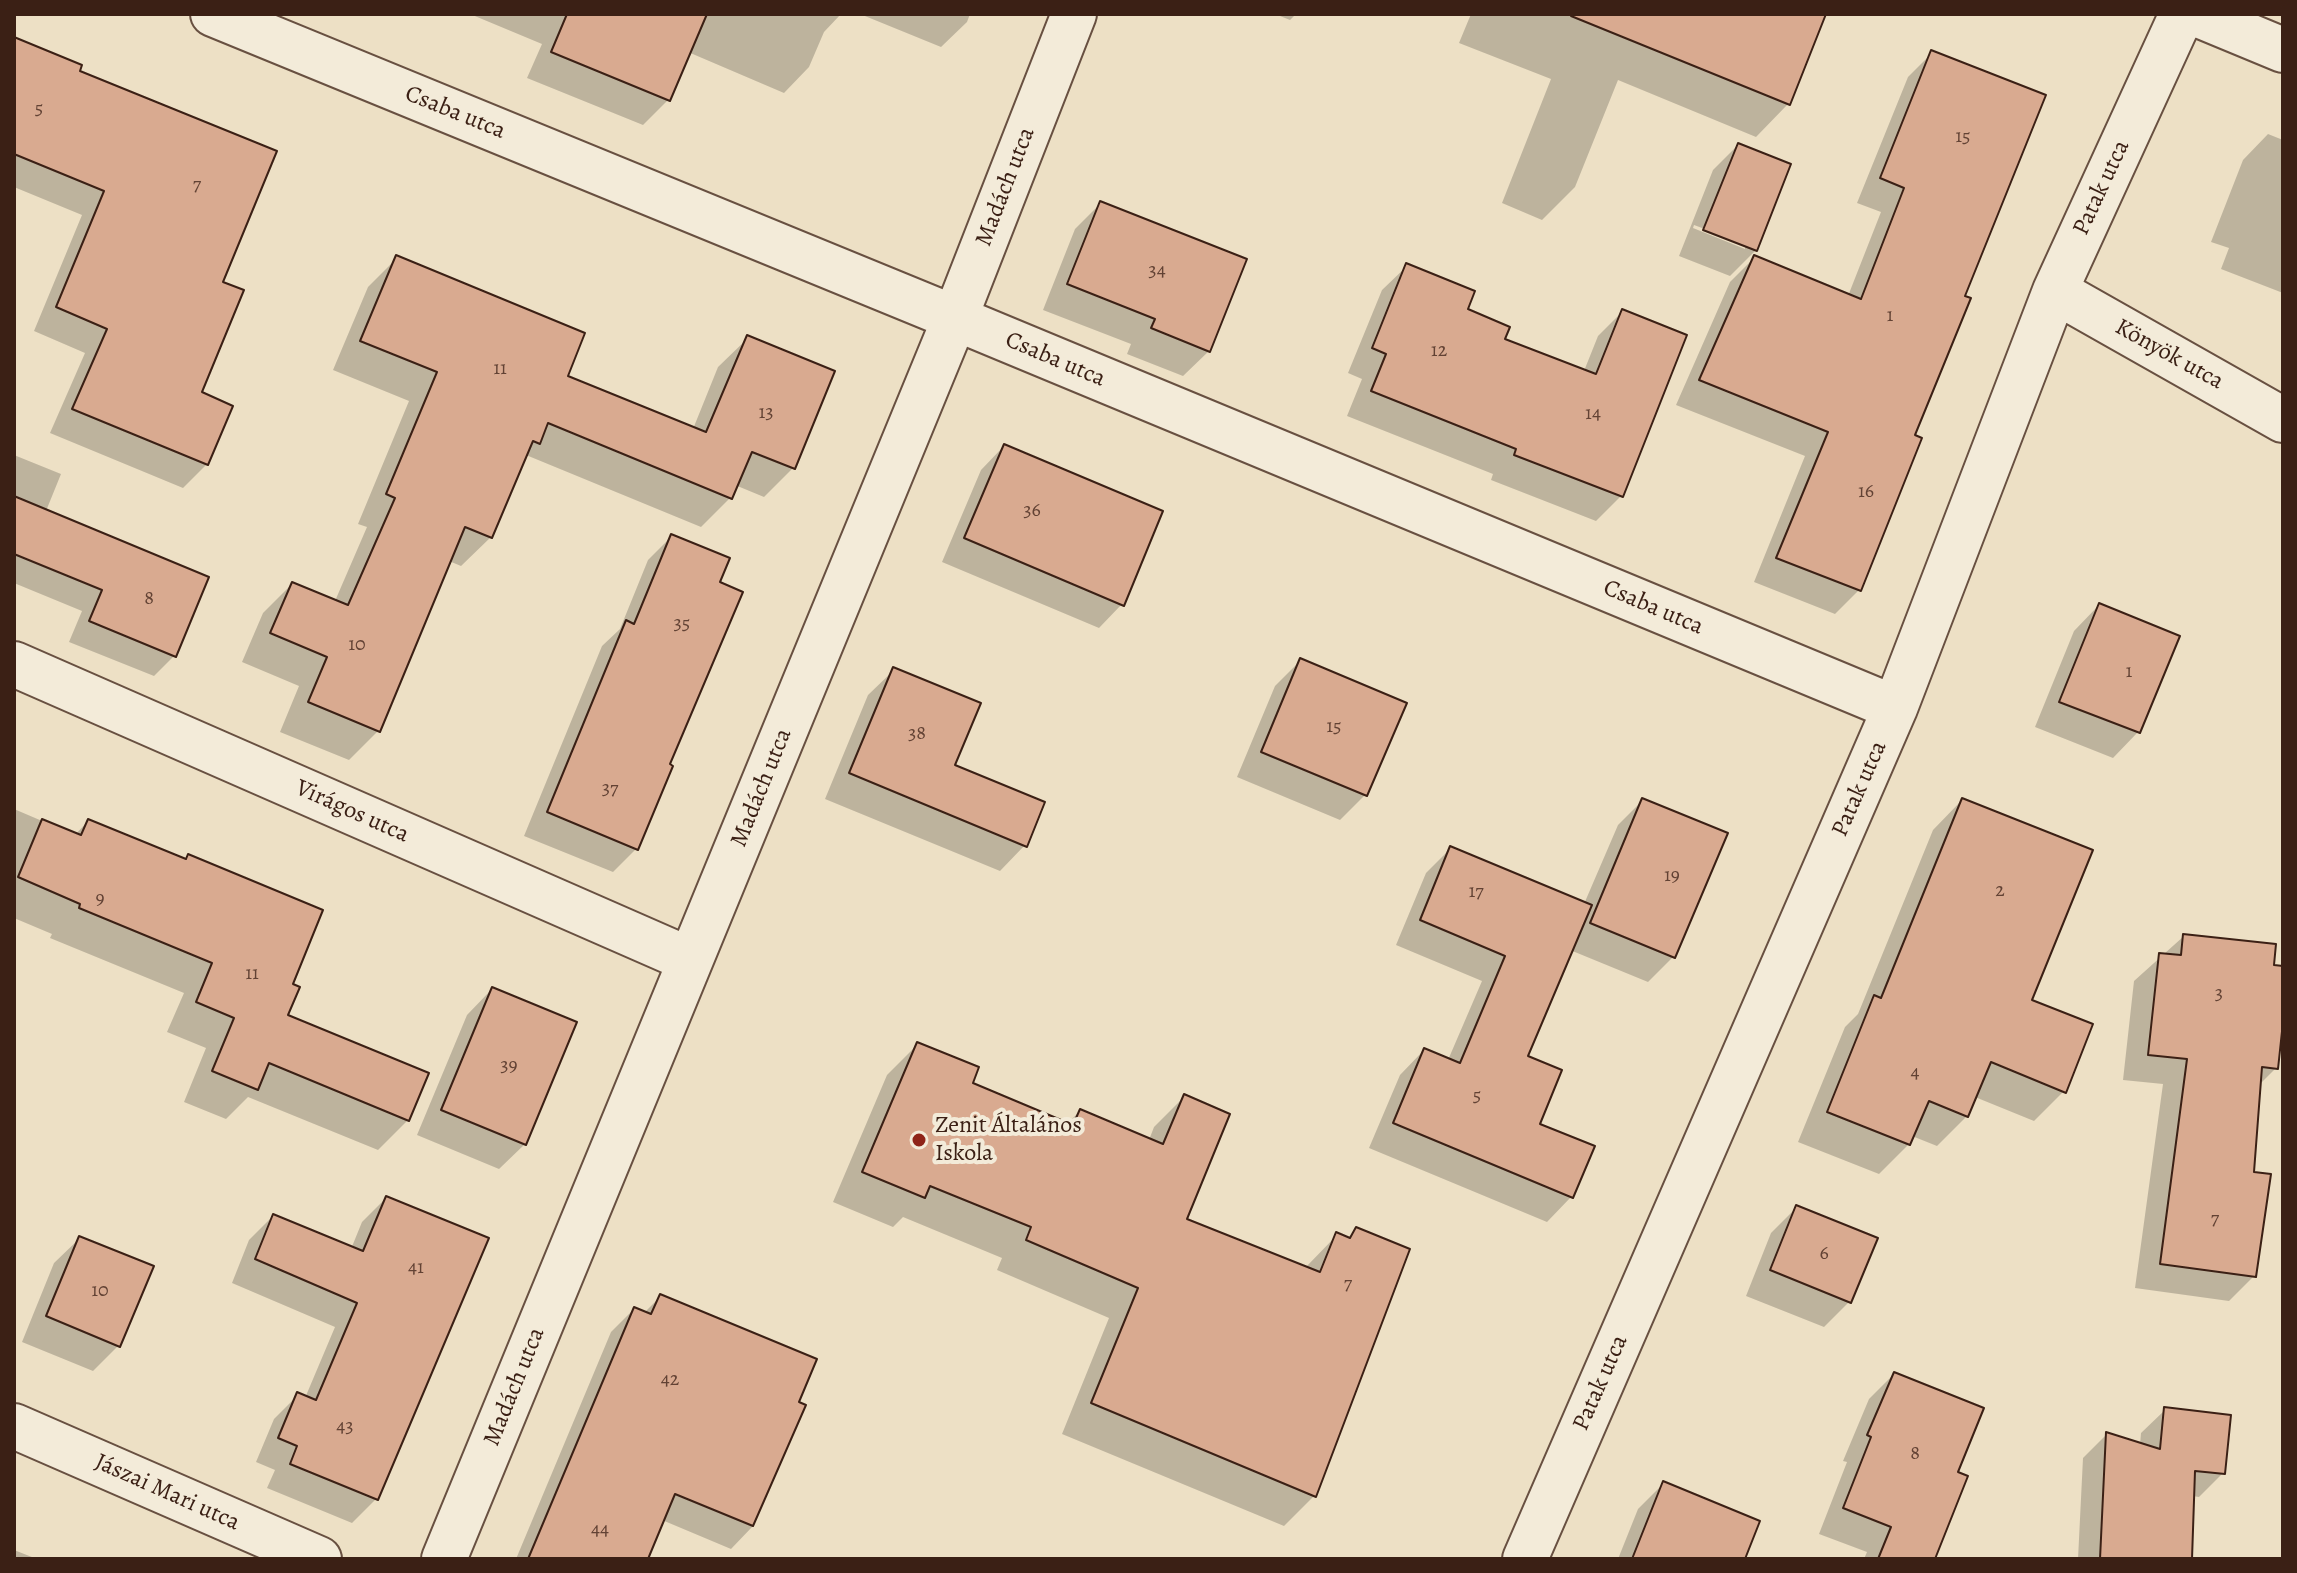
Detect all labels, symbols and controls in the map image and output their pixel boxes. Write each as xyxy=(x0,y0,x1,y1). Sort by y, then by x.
street label: Csaba utca xyxy=(400,80,510,146)
house number: 5 xyxy=(35,97,43,121)
street label: Madách utca xyxy=(970,123,1042,251)
house number: 15 xyxy=(1955,125,1971,149)
street label: Patak utca xyxy=(2067,136,2137,240)
house number: 7 xyxy=(193,173,201,197)
house number: 34 xyxy=(1148,259,1166,283)
house number: 1 xyxy=(1887,304,1893,328)
street label: Könyök utca xyxy=(2110,313,2228,397)
street label: Csaba utca xyxy=(1001,326,1109,394)
house number: 12 xyxy=(1431,339,1447,363)
house number: 11 xyxy=(493,357,507,381)
house number: 13 xyxy=(758,401,774,425)
house number: 14 xyxy=(1585,402,1601,426)
house number: 16 xyxy=(1858,480,1874,504)
house number: 36 xyxy=(1023,499,1041,523)
street label: Csaba utca xyxy=(1599,574,1707,642)
house number: 8 xyxy=(144,587,154,611)
house number: 35 xyxy=(674,612,690,636)
house number: 10 xyxy=(348,633,366,657)
house number: 1 xyxy=(2126,660,2132,684)
house number: 15 xyxy=(1326,715,1342,739)
house number: 38 xyxy=(908,722,926,746)
street label: Madách utca xyxy=(725,725,799,851)
street label: Patak utca xyxy=(1826,737,1894,841)
street label: Virágos utca xyxy=(291,774,413,850)
house number: 37 xyxy=(602,777,618,801)
house number: 19 xyxy=(1664,864,1680,888)
house number: 2 xyxy=(1995,879,2005,903)
house number: 17 xyxy=(1468,880,1484,904)
house number: 9 xyxy=(95,887,105,911)
house number: 11 xyxy=(245,962,259,986)
house number: 3 xyxy=(2215,982,2223,1006)
house number: 39 xyxy=(500,1054,518,1078)
house number: 4 xyxy=(1910,1061,1920,1085)
house number: 5 xyxy=(1473,1084,1481,1108)
place label: Zenit Általános Iskola xyxy=(935,1112,1082,1168)
marker: Zenit Általános Iskola xyxy=(910,1131,928,1149)
house number: 7 xyxy=(2211,1207,2219,1231)
house number: 6 xyxy=(1819,1242,1829,1266)
house number: 41 xyxy=(408,1256,424,1280)
house number: 7 xyxy=(1344,1272,1352,1296)
house number: 10 xyxy=(91,1279,109,1303)
street label: Madách utca xyxy=(478,1324,552,1450)
street label: Patak utca xyxy=(1567,1331,1635,1435)
house number: 42 xyxy=(661,1368,679,1392)
house number: 43 xyxy=(336,1415,354,1439)
house number: 8 xyxy=(1910,1442,1920,1466)
street label: Jászai Mari utca xyxy=(90,1448,244,1538)
house number: 44 xyxy=(591,1518,609,1542)

